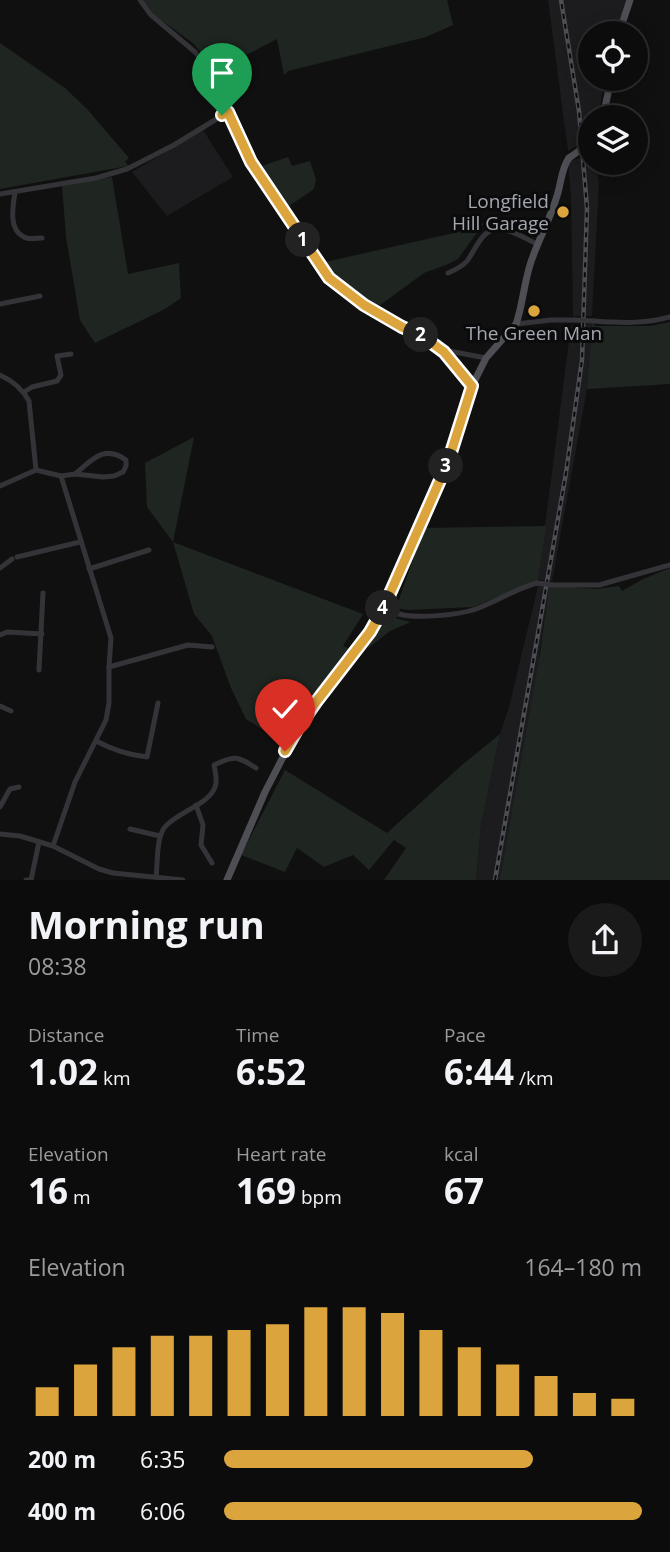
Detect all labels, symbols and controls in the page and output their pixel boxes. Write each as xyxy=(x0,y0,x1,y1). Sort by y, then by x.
map controls xyxy=(578,21,648,175)
button: locate xyxy=(578,21,648,91)
pin xyxy=(192,43,252,115)
icon: arrive xyxy=(203,54,241,92)
button: layers xyxy=(578,105,648,175)
place label: Longfield Hill Garage xyxy=(452,188,549,236)
marker: Longfield Hill Garage xyxy=(555,204,571,220)
pin: 1 xyxy=(286,222,320,258)
text: 1 xyxy=(297,226,308,252)
marker: The Green Man xyxy=(526,303,542,319)
pin: 2 xyxy=(404,318,438,352)
place label: The Green Man xyxy=(466,320,602,346)
text: 2 xyxy=(415,321,426,347)
pin: 3 xyxy=(428,448,464,484)
text: 3 xyxy=(440,452,451,478)
pin: 4 xyxy=(366,590,400,626)
text: 4 xyxy=(377,594,388,620)
pin xyxy=(255,679,315,751)
icon: check xyxy=(266,690,304,728)
text: Morning run xyxy=(28,898,265,950)
button: share xyxy=(568,903,642,977)
text: 08:38 xyxy=(28,950,87,982)
text: Distance xyxy=(28,1022,104,1048)
text: Time xyxy=(236,1022,280,1048)
text: Pace xyxy=(444,1022,486,1048)
text: 1.02 xyxy=(28,1048,98,1095)
text: 6:52 xyxy=(236,1048,306,1095)
text: 6:44 xyxy=(444,1048,514,1095)
text: km xyxy=(98,1065,131,1091)
text: /km xyxy=(514,1065,554,1091)
text: Elevation xyxy=(28,1141,109,1167)
text: Heart rate xyxy=(236,1141,326,1167)
text: kcal xyxy=(444,1141,478,1167)
text: 16 xyxy=(28,1167,68,1214)
text: 169 xyxy=(236,1167,296,1214)
text: 67 xyxy=(444,1167,484,1214)
text: m xyxy=(68,1184,91,1210)
text: bpm xyxy=(296,1184,342,1210)
text: Elevation xyxy=(28,1251,126,1283)
text: 164–180 m xyxy=(524,1251,642,1283)
text: 200 m xyxy=(28,1443,96,1475)
text: 6:35 xyxy=(140,1443,186,1475)
text: 400 m xyxy=(28,1495,96,1527)
text: 6:06 xyxy=(140,1495,186,1527)

